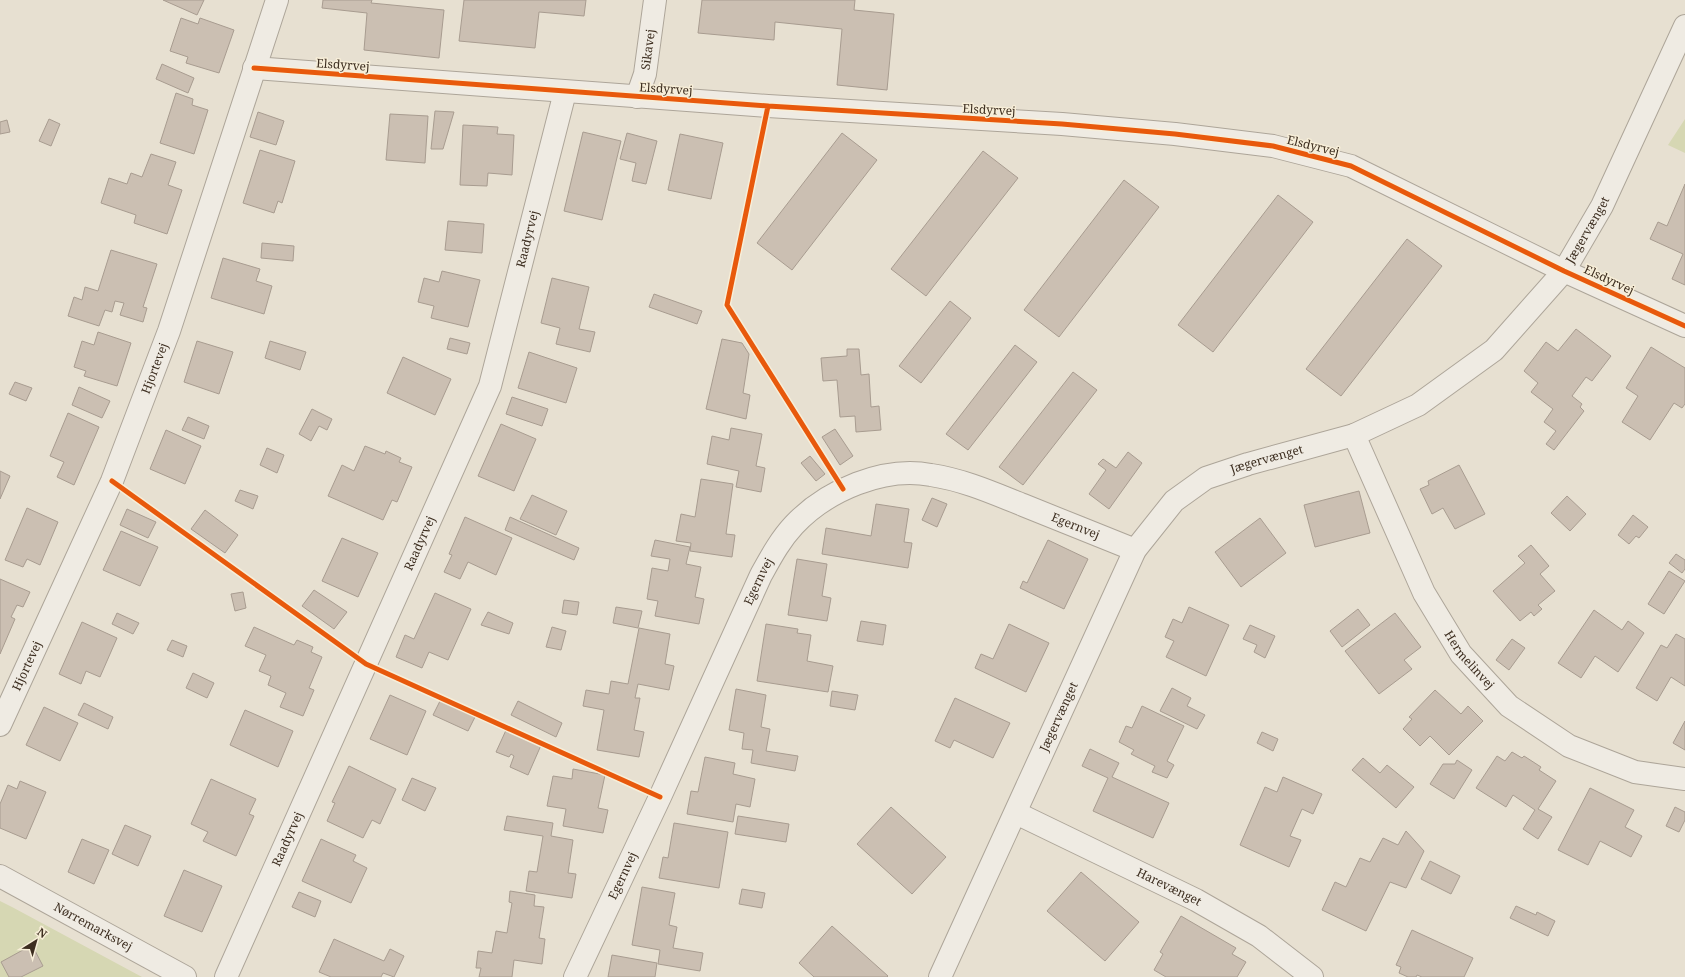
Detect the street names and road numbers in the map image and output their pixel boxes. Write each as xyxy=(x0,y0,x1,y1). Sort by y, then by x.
street label: Sikavej xyxy=(637,28,659,71)
street label: Elsdyrvej xyxy=(316,54,370,75)
street label: Elsdyrvej xyxy=(639,78,693,99)
street label: Elsdyrvej xyxy=(962,100,1016,119)
street label: Elsdyrvej xyxy=(1285,131,1341,160)
street label: Jægervænget xyxy=(1561,194,1613,267)
street label: Raadyrvej xyxy=(512,209,542,269)
street label: Elsdyrvej xyxy=(1581,261,1637,299)
street label: Hjortevej xyxy=(137,340,172,396)
street label: Jægervænget xyxy=(1227,440,1305,478)
street label: Egernvej xyxy=(1049,508,1103,543)
street label: Raadyrvej xyxy=(400,513,439,573)
street label: Egernvej xyxy=(739,554,777,608)
street label: Hermelinvej xyxy=(1441,627,1499,693)
street label: Hjortevej xyxy=(8,638,46,694)
street label: Jægervænget xyxy=(1035,679,1082,755)
street label: Raadyrvej xyxy=(267,809,307,869)
street label: Egernvej xyxy=(604,849,641,902)
street label: Harevænget xyxy=(1134,864,1205,910)
street label: Nørremarksvej xyxy=(51,898,136,955)

